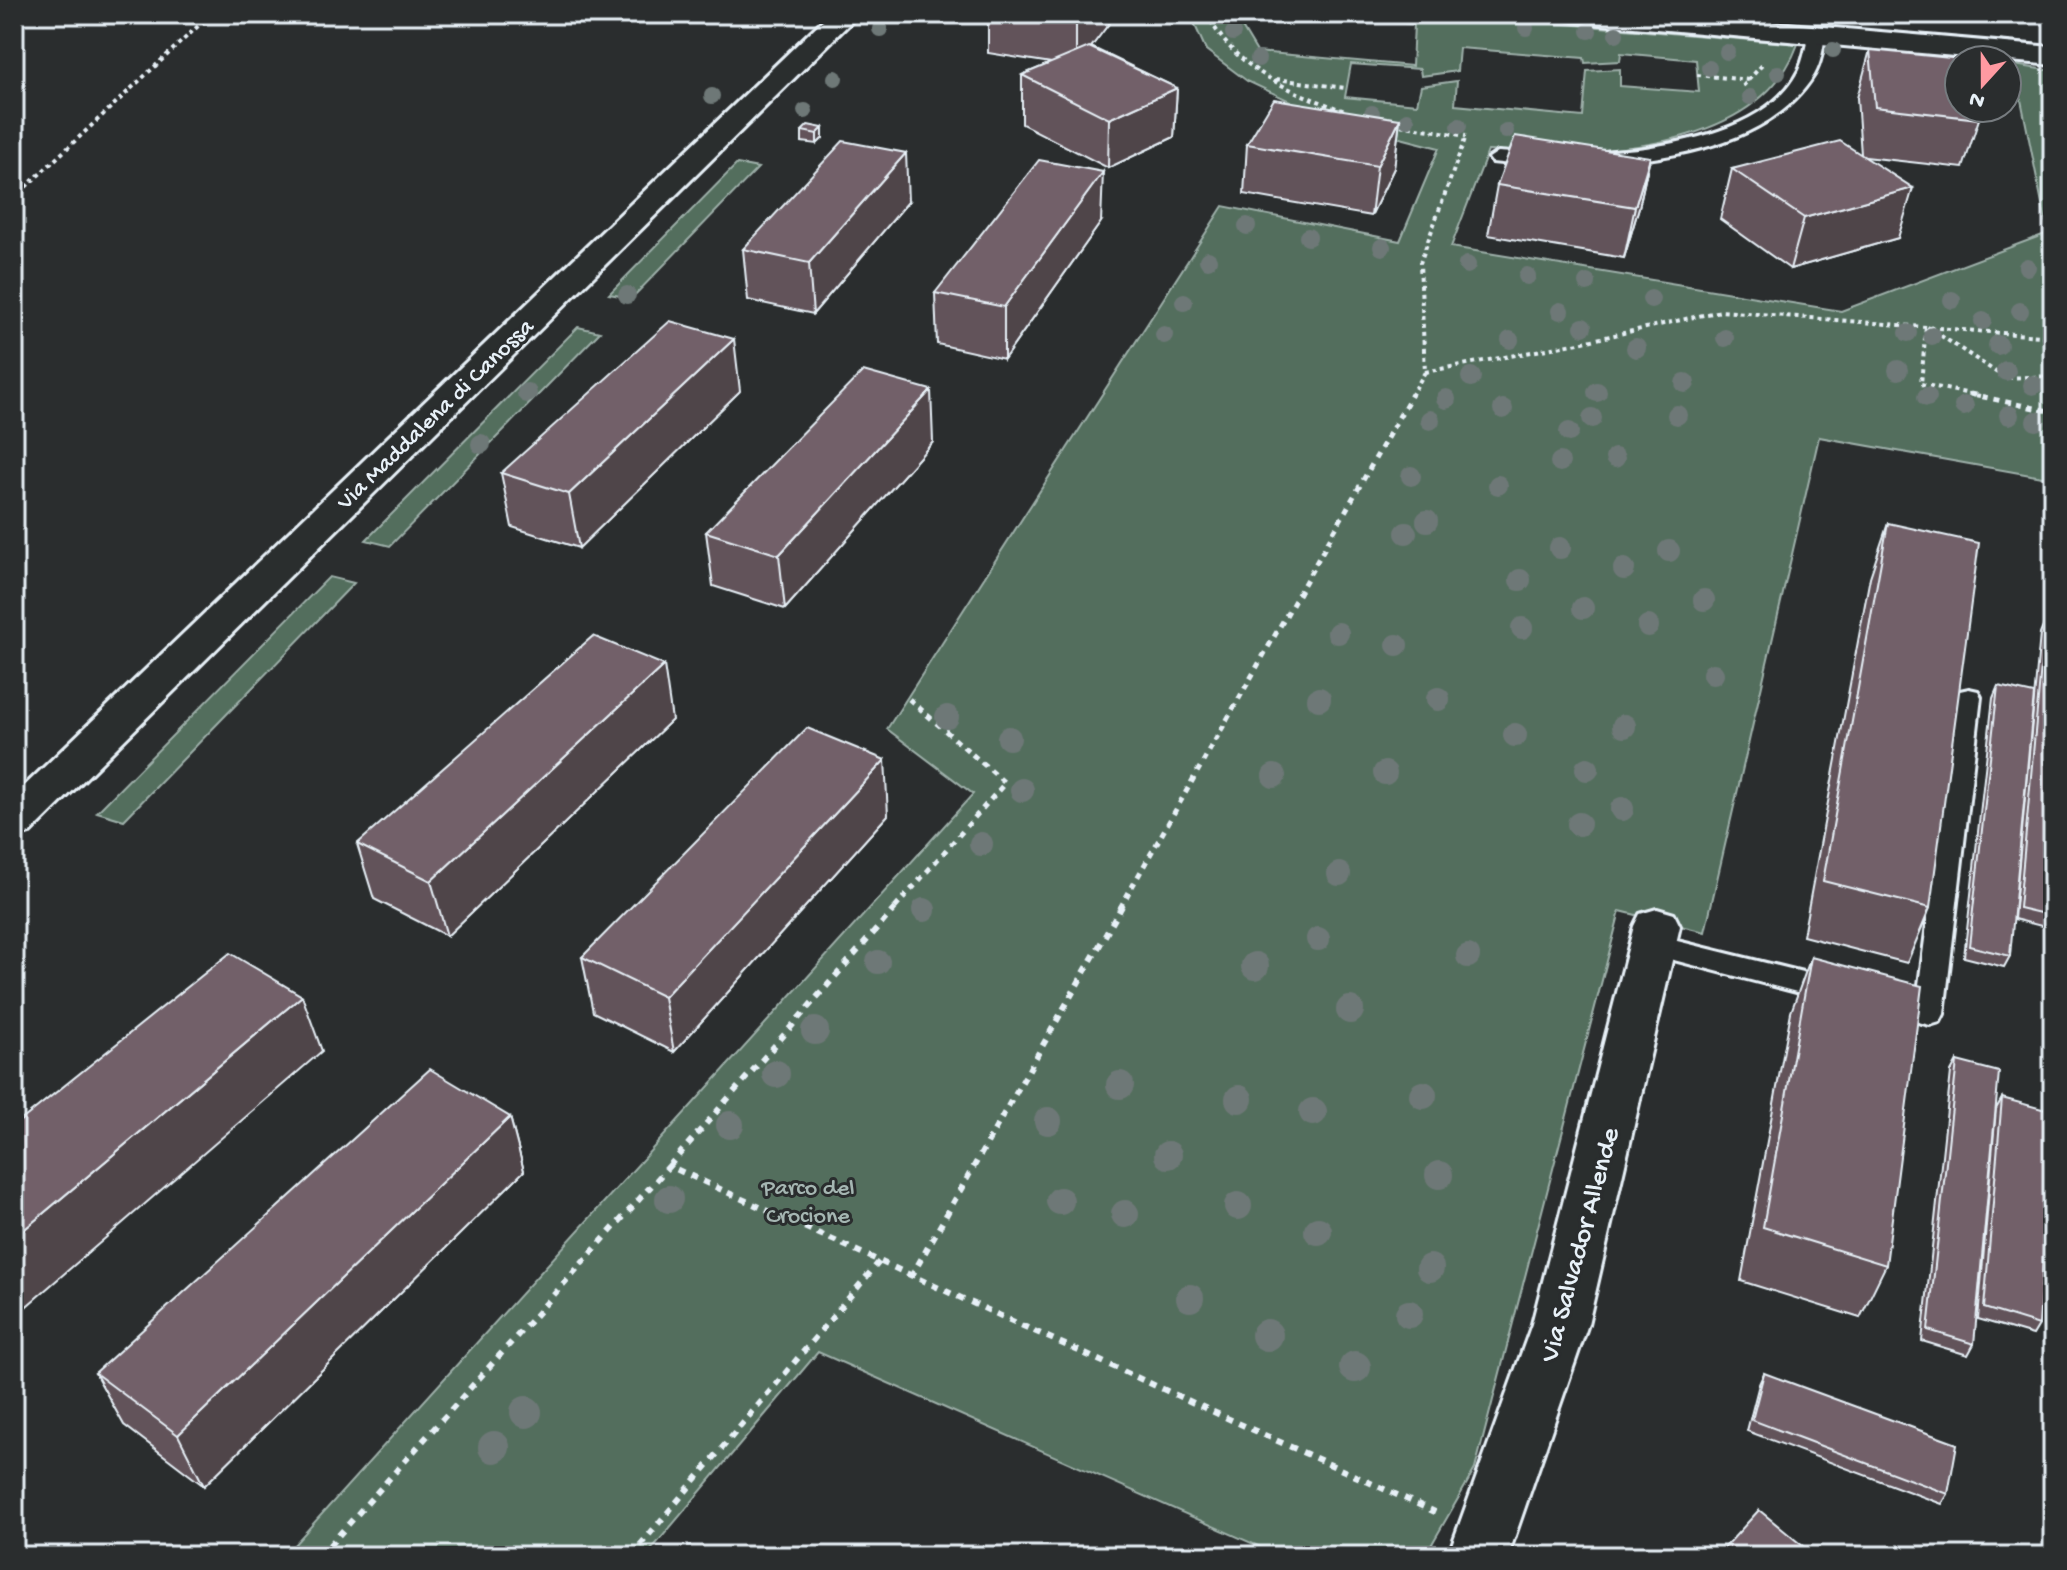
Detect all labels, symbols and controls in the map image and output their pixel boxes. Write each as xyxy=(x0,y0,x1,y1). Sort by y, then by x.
north arrow xyxy=(1943,44,2023,124)
text: N xyxy=(1966,84,1989,114)
street label: Via Maddalena di Canossa xyxy=(331,313,542,518)
street label: Via Salvador Allende xyxy=(1534,1124,1629,1367)
park label: Parco del Crocione xyxy=(760,1175,855,1232)

